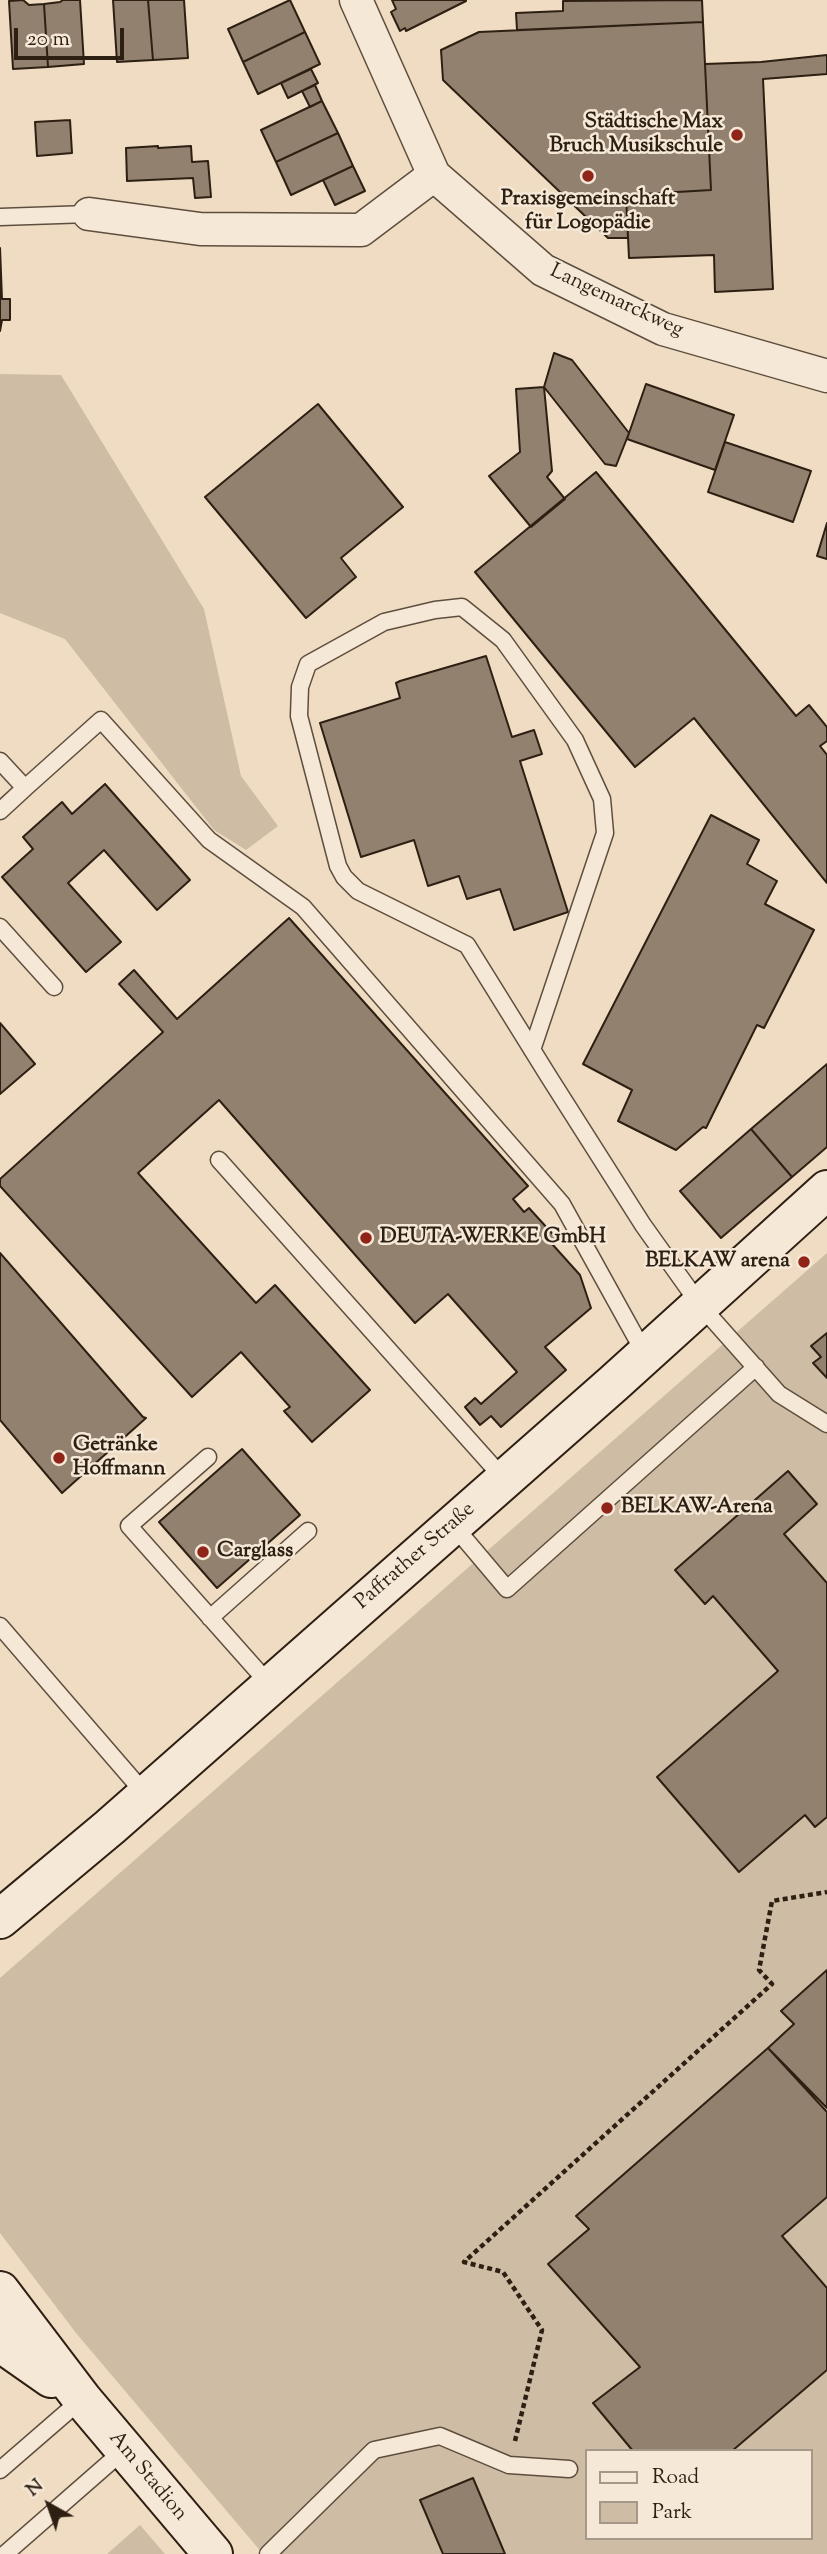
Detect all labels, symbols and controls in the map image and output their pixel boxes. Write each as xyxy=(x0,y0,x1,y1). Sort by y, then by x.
scale bar xyxy=(18,14,128,58)
text: 20 m xyxy=(27,25,70,55)
place label: Städtische Max Bruch Musikschule xyxy=(550,110,723,160)
marker: Städtische Max Bruch Musikschule xyxy=(729,127,745,143)
marker: Praxisgemeinschaft für Logopädie xyxy=(580,168,596,184)
place label: Praxisgemeinschaft für Logopädie xyxy=(501,187,675,237)
street label: Langemarckweg xyxy=(545,260,687,344)
place label: DEUTA-WERKE GmbH xyxy=(380,1225,606,1251)
marker: DEUTA-WERKE GmbH xyxy=(358,1230,374,1246)
place label: BELKAW arena xyxy=(645,1249,790,1275)
marker: BELKAW arena xyxy=(796,1254,812,1270)
place label: Getränke Hoffmann xyxy=(73,1433,166,1483)
marker: Getränke Hoffmann xyxy=(51,1450,67,1466)
place label: BELKAW-Arena xyxy=(621,1495,773,1521)
street label: Paffrather Straße xyxy=(351,1498,481,1616)
marker: BELKAW-Arena xyxy=(599,1500,615,1516)
place label: Carglass xyxy=(217,1539,293,1565)
marker: Carglass xyxy=(195,1544,211,1560)
street label: Am Stadion xyxy=(102,2427,192,2527)
legend xyxy=(586,2449,813,2540)
text: Road xyxy=(652,2463,699,2493)
north arrow xyxy=(14,2470,84,2540)
text: N xyxy=(21,2473,50,2504)
text: Park xyxy=(652,2498,692,2528)

